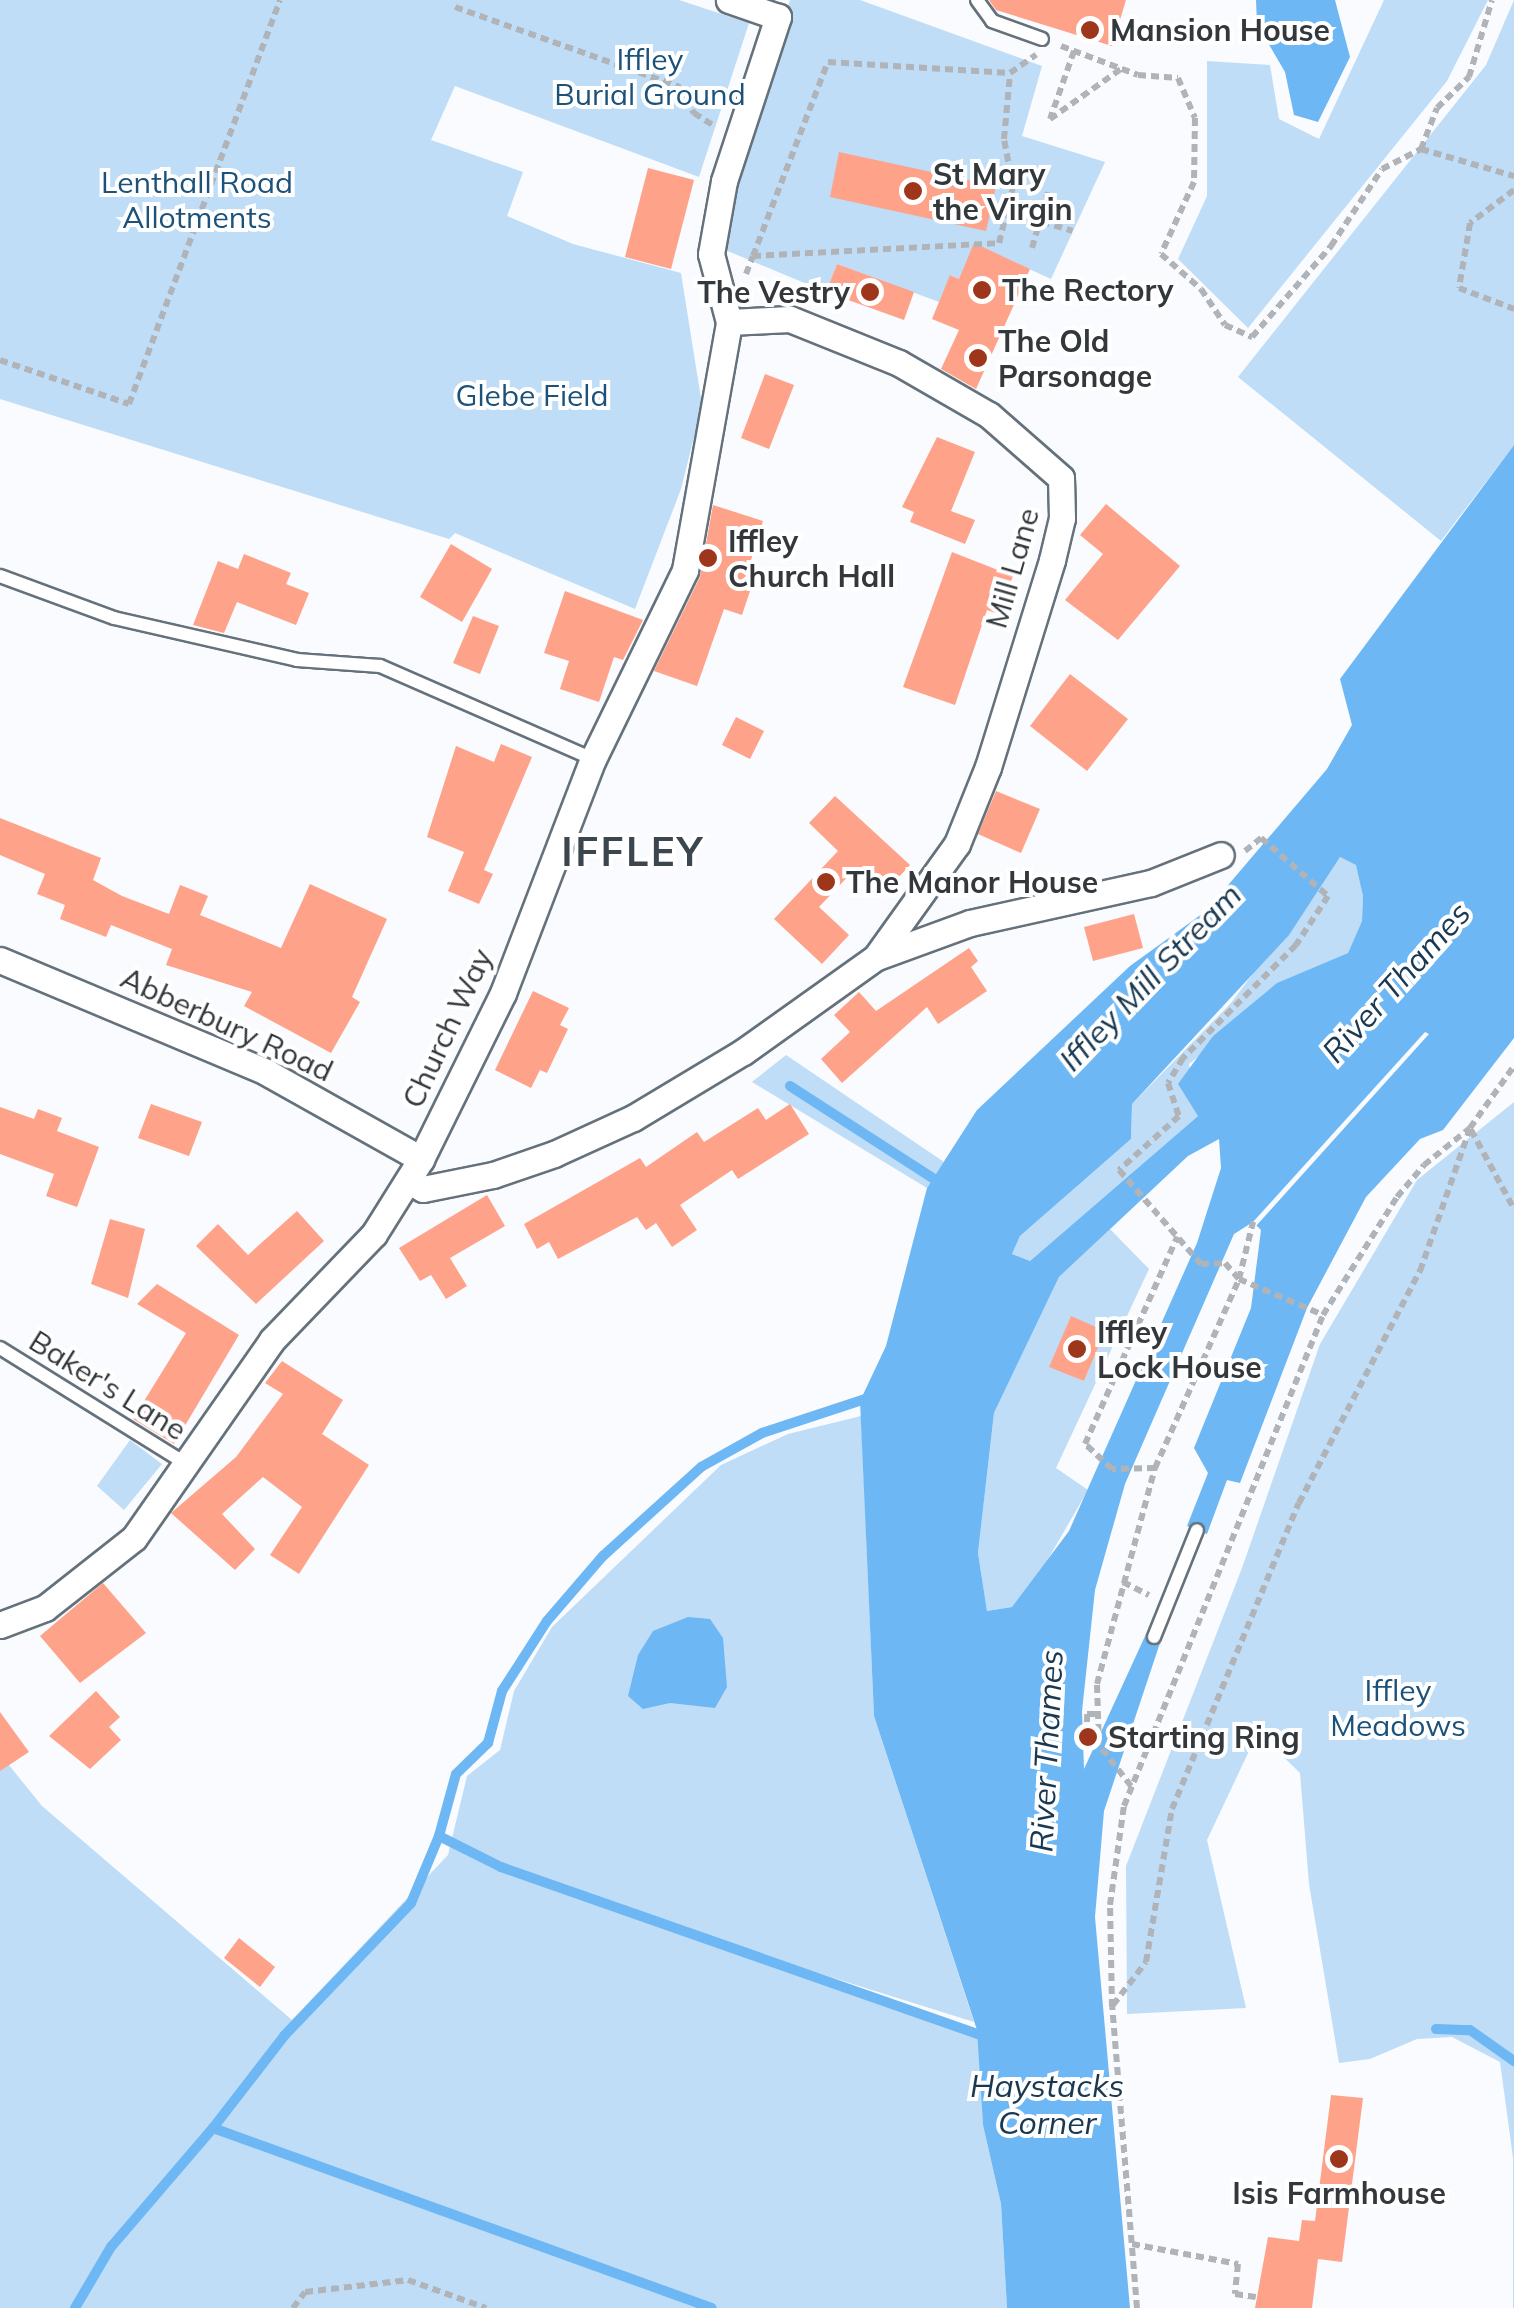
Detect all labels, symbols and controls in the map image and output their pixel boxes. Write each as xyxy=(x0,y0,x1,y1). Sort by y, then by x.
place label: Mansion House xyxy=(1110,12,1330,48)
marker: Mansion House xyxy=(1079,19,1101,41)
park label: Iffley Burial Ground xyxy=(554,41,746,112)
place label: St Mary the Virgin xyxy=(933,156,1073,226)
park label: Lenthall Road Allotments xyxy=(101,164,293,234)
marker: St Mary the Virgin xyxy=(902,180,924,202)
place label: The Rectory xyxy=(1002,272,1174,308)
place label: The Vestry xyxy=(697,274,850,310)
marker: The Rectory xyxy=(971,279,993,301)
marker: The Vestry xyxy=(859,281,881,303)
place label: The Old Parsonage xyxy=(998,323,1152,394)
marker: The Old Parsonage xyxy=(967,347,989,369)
park label: Glebe Field xyxy=(456,377,608,413)
street label: Mill Lane xyxy=(978,504,1046,632)
place label: Iffley Church Hall xyxy=(728,523,895,594)
marker: Iffley Church Hall xyxy=(697,547,719,569)
district label: IFFLEY xyxy=(561,827,705,875)
place label: The Manor House xyxy=(846,864,1098,900)
marker: The Manor House xyxy=(815,871,837,893)
water label: Iffley Mill Stream xyxy=(1051,875,1249,1079)
water label: River Thames xyxy=(1314,894,1478,1070)
street label: Church Way xyxy=(394,943,500,1113)
street label: Abberbury Road xyxy=(115,959,339,1089)
place label: Iffley Lock House xyxy=(1097,1314,1262,1384)
street label: Baker's Lane xyxy=(23,1323,193,1447)
marker: Iffley Lock House xyxy=(1066,1338,1088,1360)
water label: River Thames xyxy=(1022,1649,1070,1853)
park label: Iffley Meadows xyxy=(1330,1672,1466,1742)
place label: Starting Ring xyxy=(1108,1719,1300,1755)
marker: Starting Ring xyxy=(1077,1726,1099,1748)
water label: Haystacks Corner xyxy=(970,2067,1124,2142)
marker: Isis Farmhouse xyxy=(1328,2148,1350,2170)
place label: Isis Farmhouse xyxy=(1232,2175,1446,2211)

